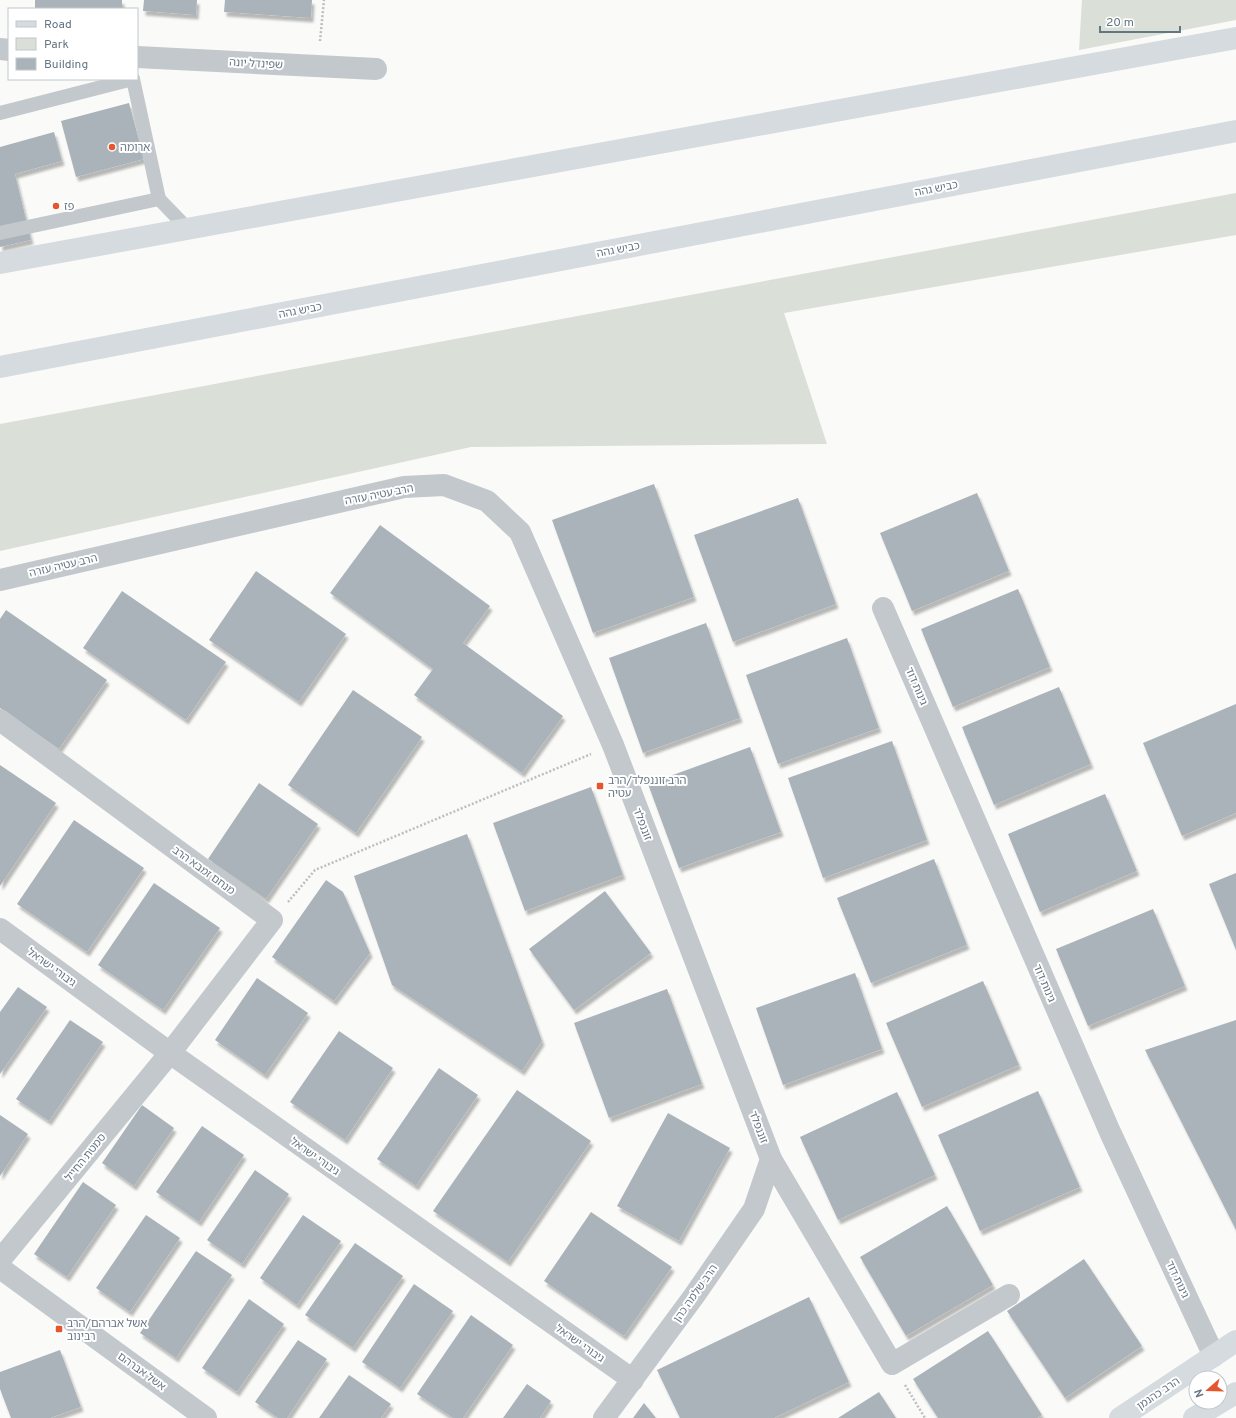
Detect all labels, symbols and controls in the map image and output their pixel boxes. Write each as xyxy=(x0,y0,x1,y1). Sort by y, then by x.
legend xyxy=(8,8,138,80)
scale bar xyxy=(1100,8,1180,34)
text: 20 m xyxy=(1106,15,1134,31)
text: Road xyxy=(44,17,72,33)
text: Park xyxy=(44,37,69,53)
street label: שפינדל יונה xyxy=(229,56,283,72)
text: Building xyxy=(44,57,88,73)
place label: ארומה xyxy=(120,141,150,155)
marker: ארומה xyxy=(107,142,117,152)
street label: כביש גהה xyxy=(913,178,959,200)
place label: פז xyxy=(64,200,75,214)
marker: פז xyxy=(51,201,61,211)
street label: כביש גהה xyxy=(595,239,641,261)
street label: כביש גהה xyxy=(277,300,323,322)
street label: הרב עטיה עזרה xyxy=(344,481,415,509)
street label: הרב עטיה עזרה xyxy=(28,551,99,581)
street label: גינות דוד xyxy=(902,665,930,707)
place label: הרב זוננפלד/הרב עטיה xyxy=(608,774,687,801)
marker: הרב זוננפלד/הרב עטיה xyxy=(595,781,605,791)
street label: זוננפלד xyxy=(630,806,655,843)
street label: מנחם זמבא הרב xyxy=(169,843,237,898)
street label: גיבורי ישראל xyxy=(24,945,79,990)
street label: גינות דוד xyxy=(1030,962,1058,1004)
street label: זוננפלד xyxy=(746,1109,771,1146)
street label: סמטת החייל xyxy=(62,1131,109,1185)
street label: גיבורי ישראל xyxy=(287,1135,342,1179)
street label: גינות דוד xyxy=(1162,1258,1192,1300)
street label: הרב שלמה כהן xyxy=(671,1262,721,1325)
place label: אשל אברהם/הרב רבינוב xyxy=(67,1317,147,1344)
street label: גיבורי ישראל xyxy=(552,1322,607,1366)
marker: אשל אברהם/הרב רבינוב xyxy=(54,1324,64,1334)
street label: אשל אברהם xyxy=(115,1350,168,1394)
north arrow xyxy=(1188,1370,1228,1410)
street label: הרב כהנמן xyxy=(1134,1374,1183,1413)
text: N xyxy=(1192,1387,1207,1399)

